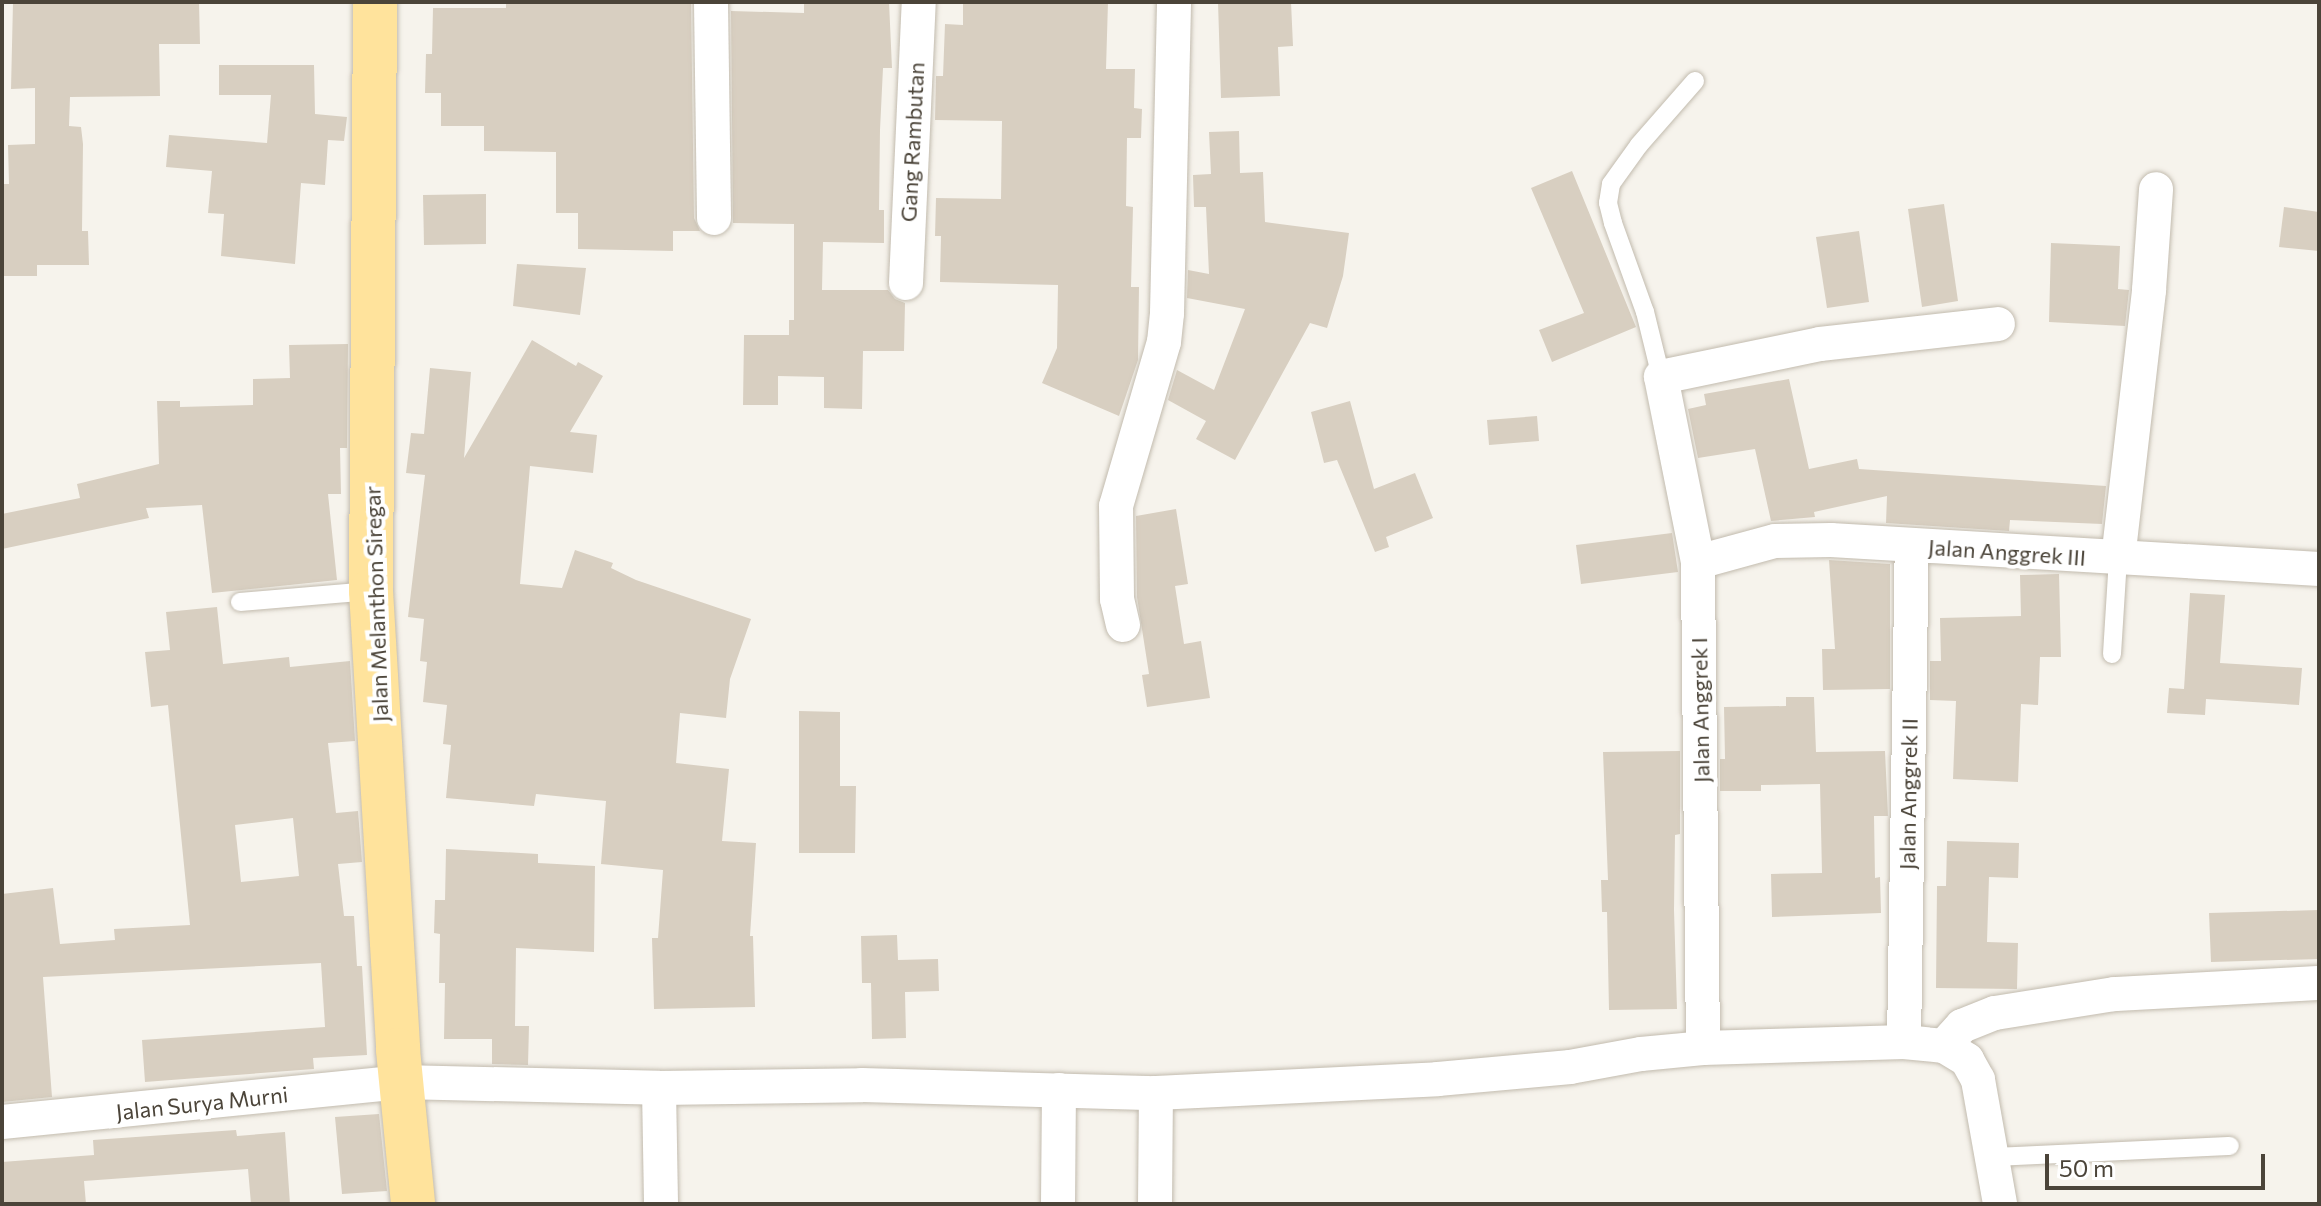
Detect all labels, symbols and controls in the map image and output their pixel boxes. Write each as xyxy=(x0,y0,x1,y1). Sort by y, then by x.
street label: Gang Rambutan xyxy=(895,61,929,223)
street label: Jalan Melanthon Siregar xyxy=(359,485,393,723)
street label: Jalan Anggrek III xyxy=(1927,533,2087,571)
street label: Jalan Anggrek I xyxy=(1686,637,1714,783)
street label: Jalan Anggrek II xyxy=(1893,718,1923,870)
street label: Jalan Surya Murni xyxy=(115,1081,289,1125)
scale bar xyxy=(2049,1138,2269,1188)
text: 50 m xyxy=(2059,1153,2114,1182)

